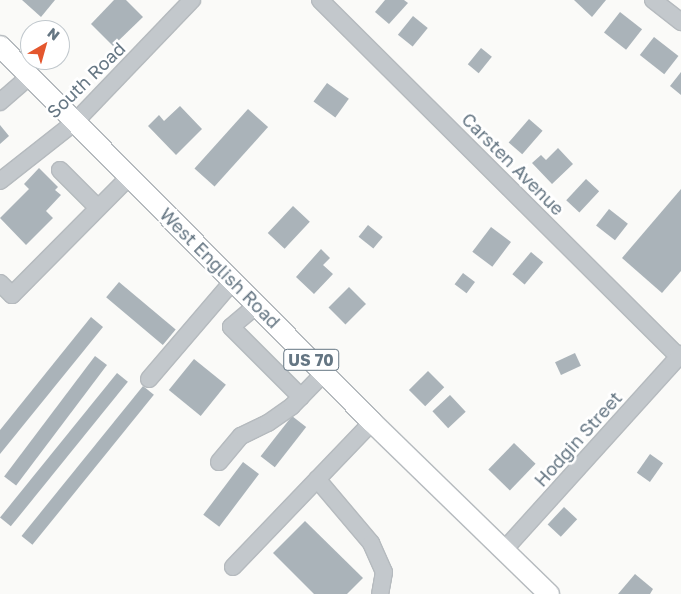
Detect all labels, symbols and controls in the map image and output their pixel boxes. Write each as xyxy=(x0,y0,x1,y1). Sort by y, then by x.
north arrow xyxy=(20,20,70,70)
text: N xyxy=(44,24,63,44)
street label: South Road xyxy=(43,37,129,123)
street label: Carsten Avenue xyxy=(457,108,569,220)
street label: West English Road xyxy=(155,203,285,333)
road number: US 70 xyxy=(282,346,340,374)
street label: Hodgin Street xyxy=(530,387,626,491)

